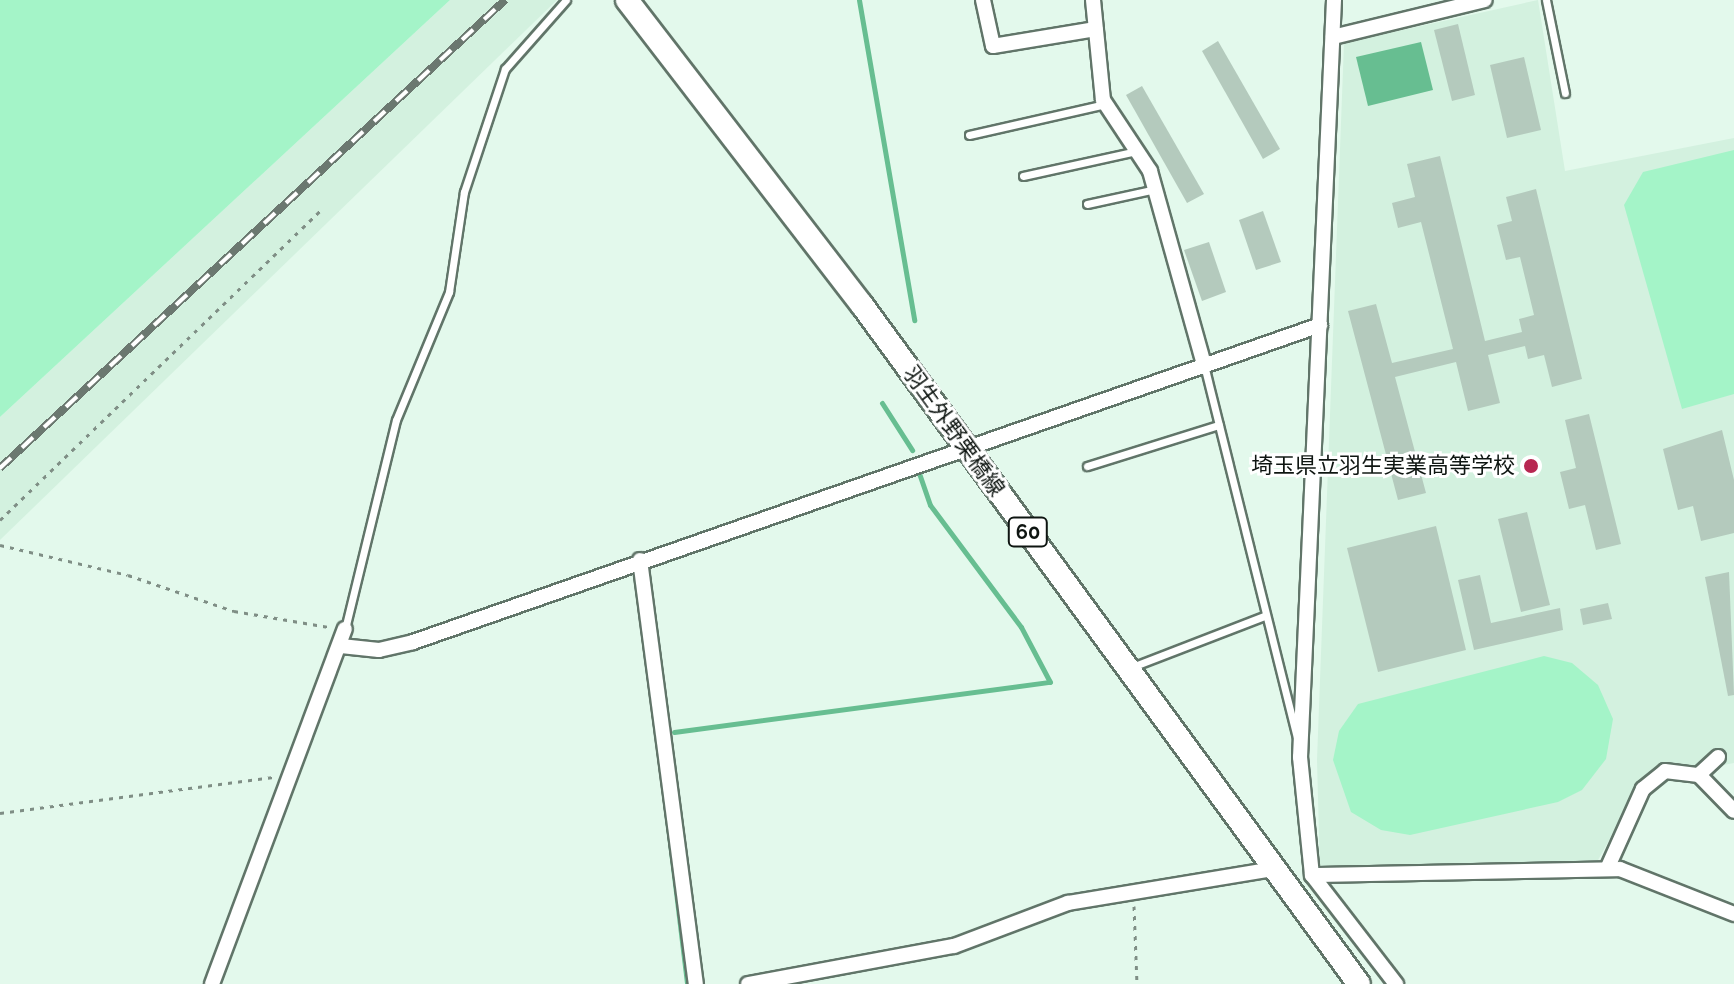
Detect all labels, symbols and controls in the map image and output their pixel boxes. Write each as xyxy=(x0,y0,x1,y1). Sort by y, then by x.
street label: 羽生外野栗橋線 xyxy=(898,361,1010,501)
place label: 埼玉県立羽生実業高等学校 xyxy=(1251,453,1515,479)
marker: 埼玉県立羽生実業高等学校 xyxy=(1522,457,1540,475)
road number: 60 xyxy=(1006,516,1050,548)

